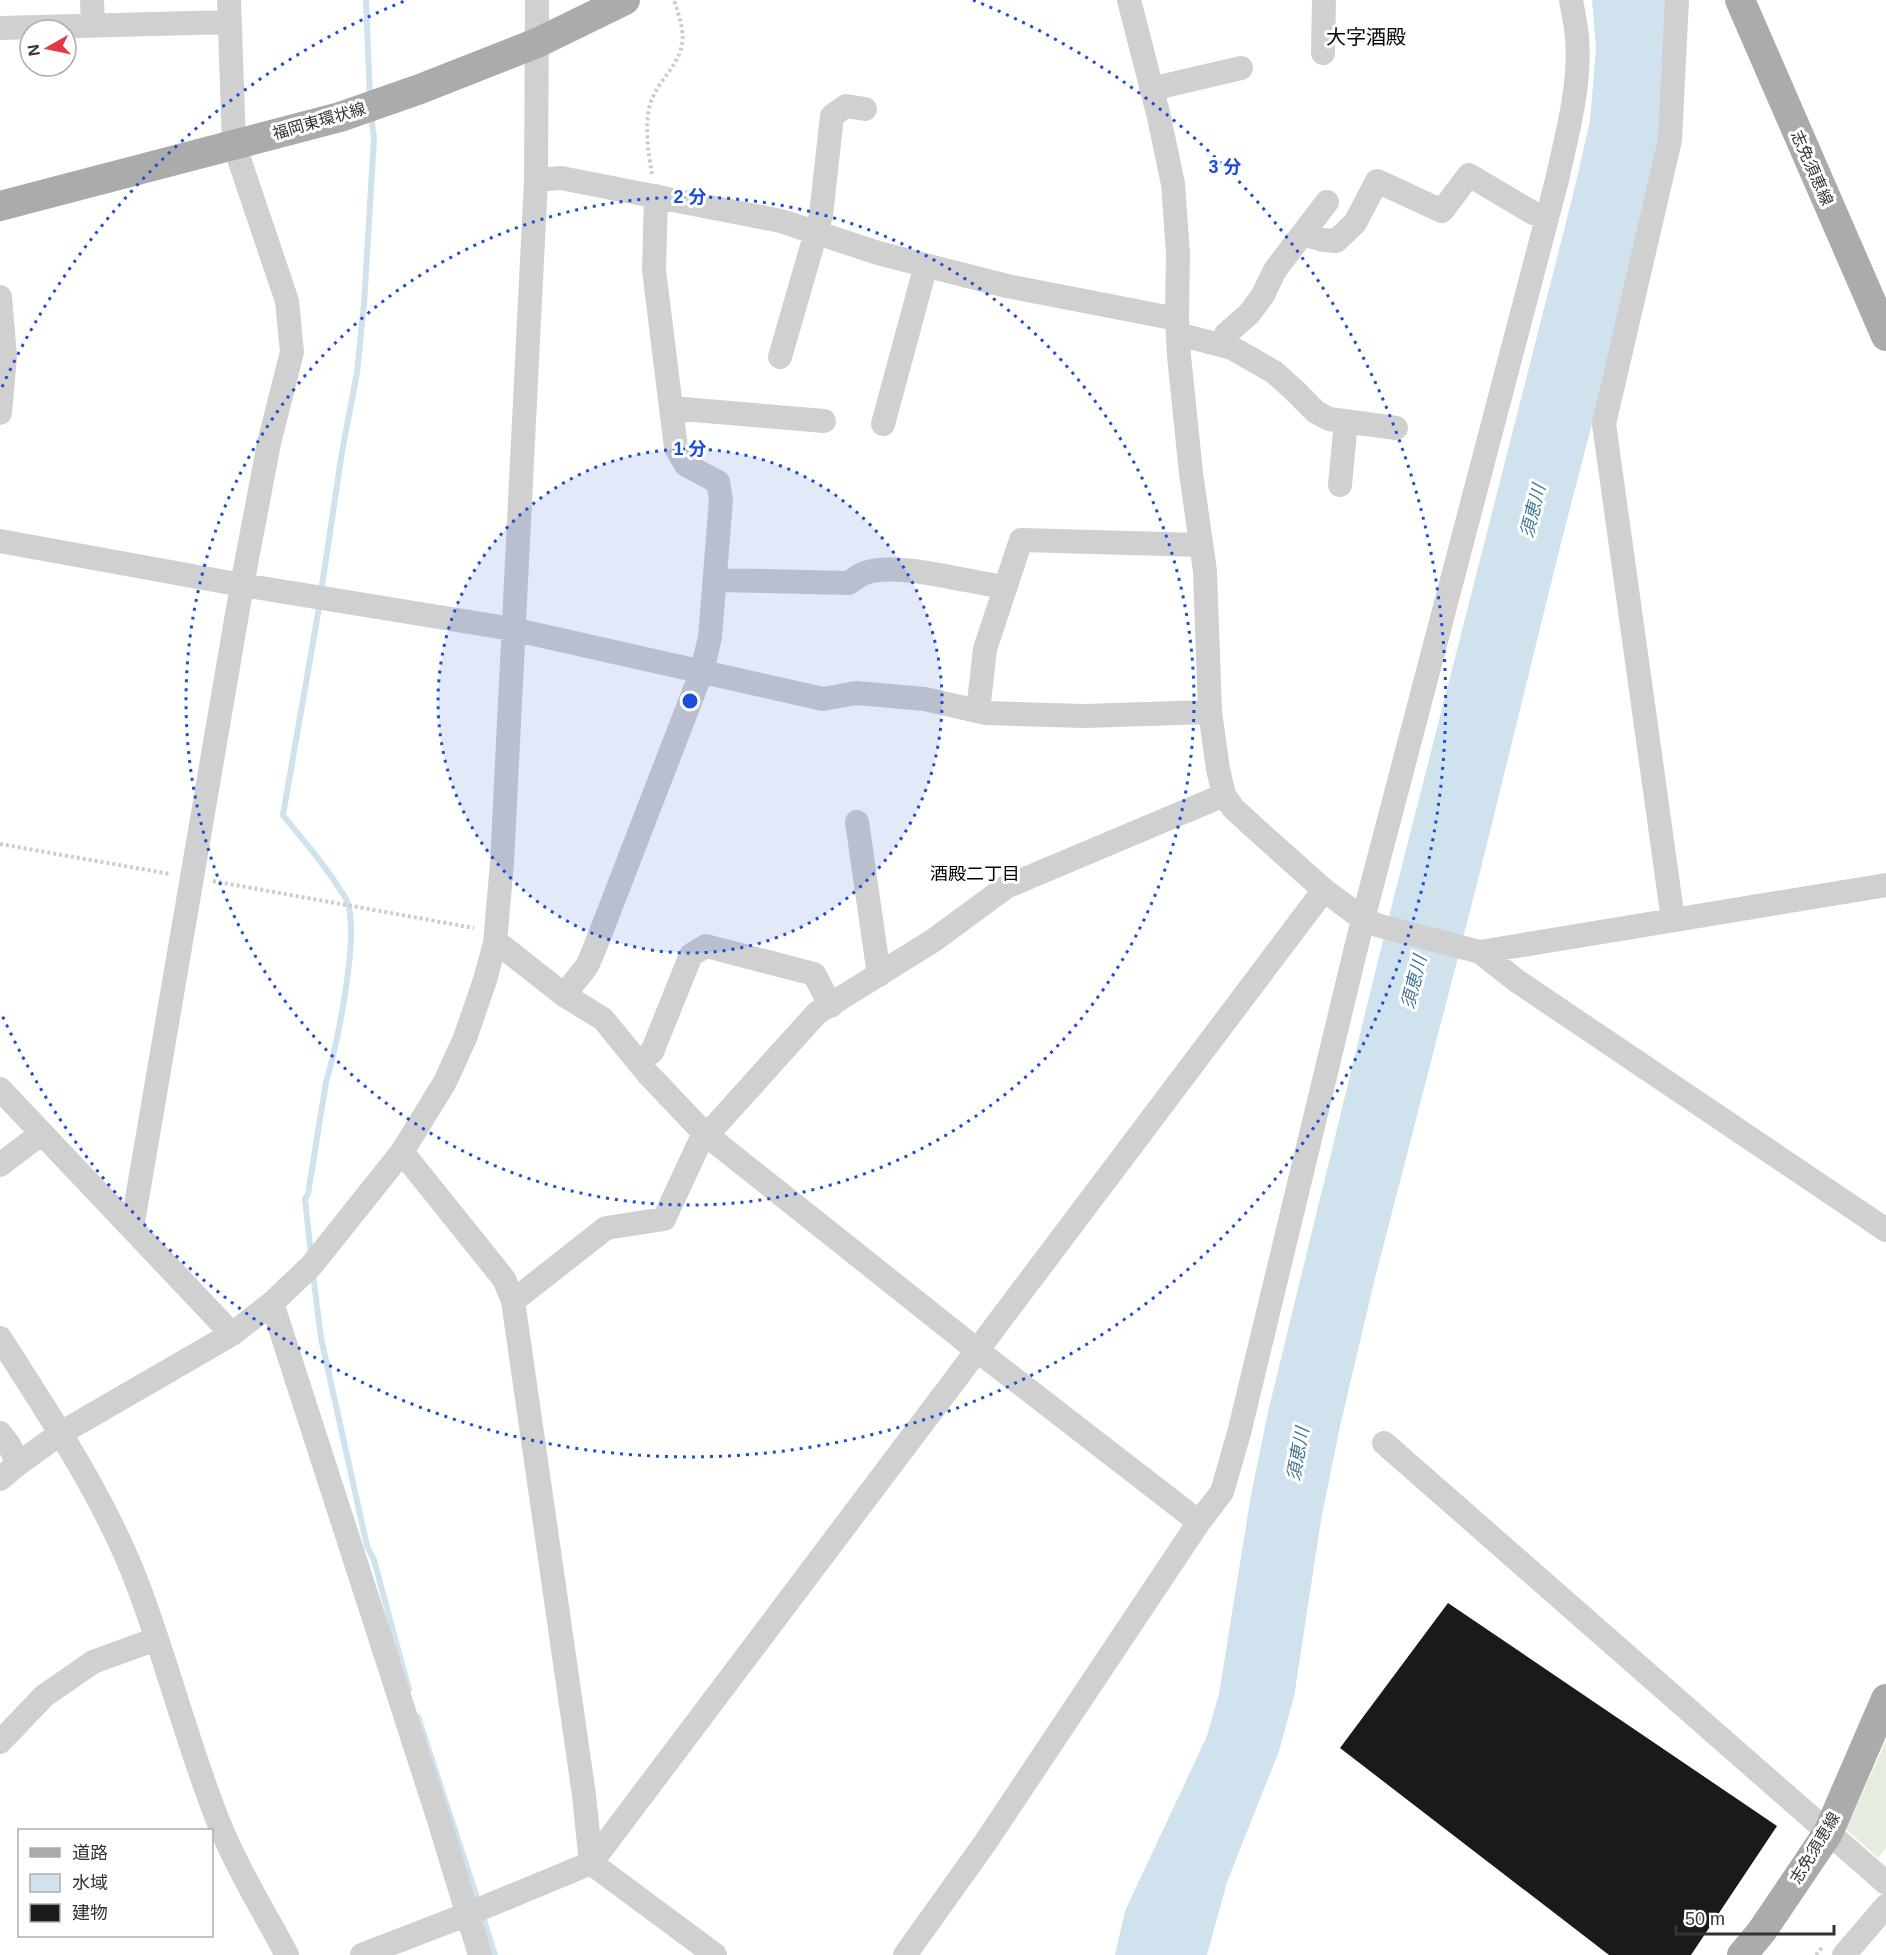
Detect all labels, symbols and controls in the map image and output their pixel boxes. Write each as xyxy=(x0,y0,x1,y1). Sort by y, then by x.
north arrow xyxy=(18,18,78,78)
district label: 大字酒殿 xyxy=(1326,26,1406,48)
text: N xyxy=(24,43,43,57)
street label: 福岡東環状線 xyxy=(271,100,367,142)
street label: 志免須恵線 xyxy=(1788,128,1836,208)
text: 3 分 xyxy=(1208,157,1242,177)
text: 2 分 xyxy=(673,187,707,207)
text: 1 分 xyxy=(673,439,707,459)
water label: 須恵川 xyxy=(1517,480,1550,540)
centre of rings xyxy=(680,691,700,711)
district label: 酒殿二丁目 xyxy=(930,864,1020,884)
water label: 須恵川 xyxy=(1398,951,1431,1011)
water label: 須恵川 xyxy=(1283,1424,1313,1482)
street label: 志免須恵線 xyxy=(1787,1809,1843,1887)
legend xyxy=(18,1829,213,1937)
text: 道路 xyxy=(72,1843,108,1863)
text: 水域 xyxy=(72,1873,108,1893)
scale bar xyxy=(1676,1898,1834,1936)
text: 建物 xyxy=(72,1903,108,1923)
text: 50 m xyxy=(1685,1909,1725,1929)

